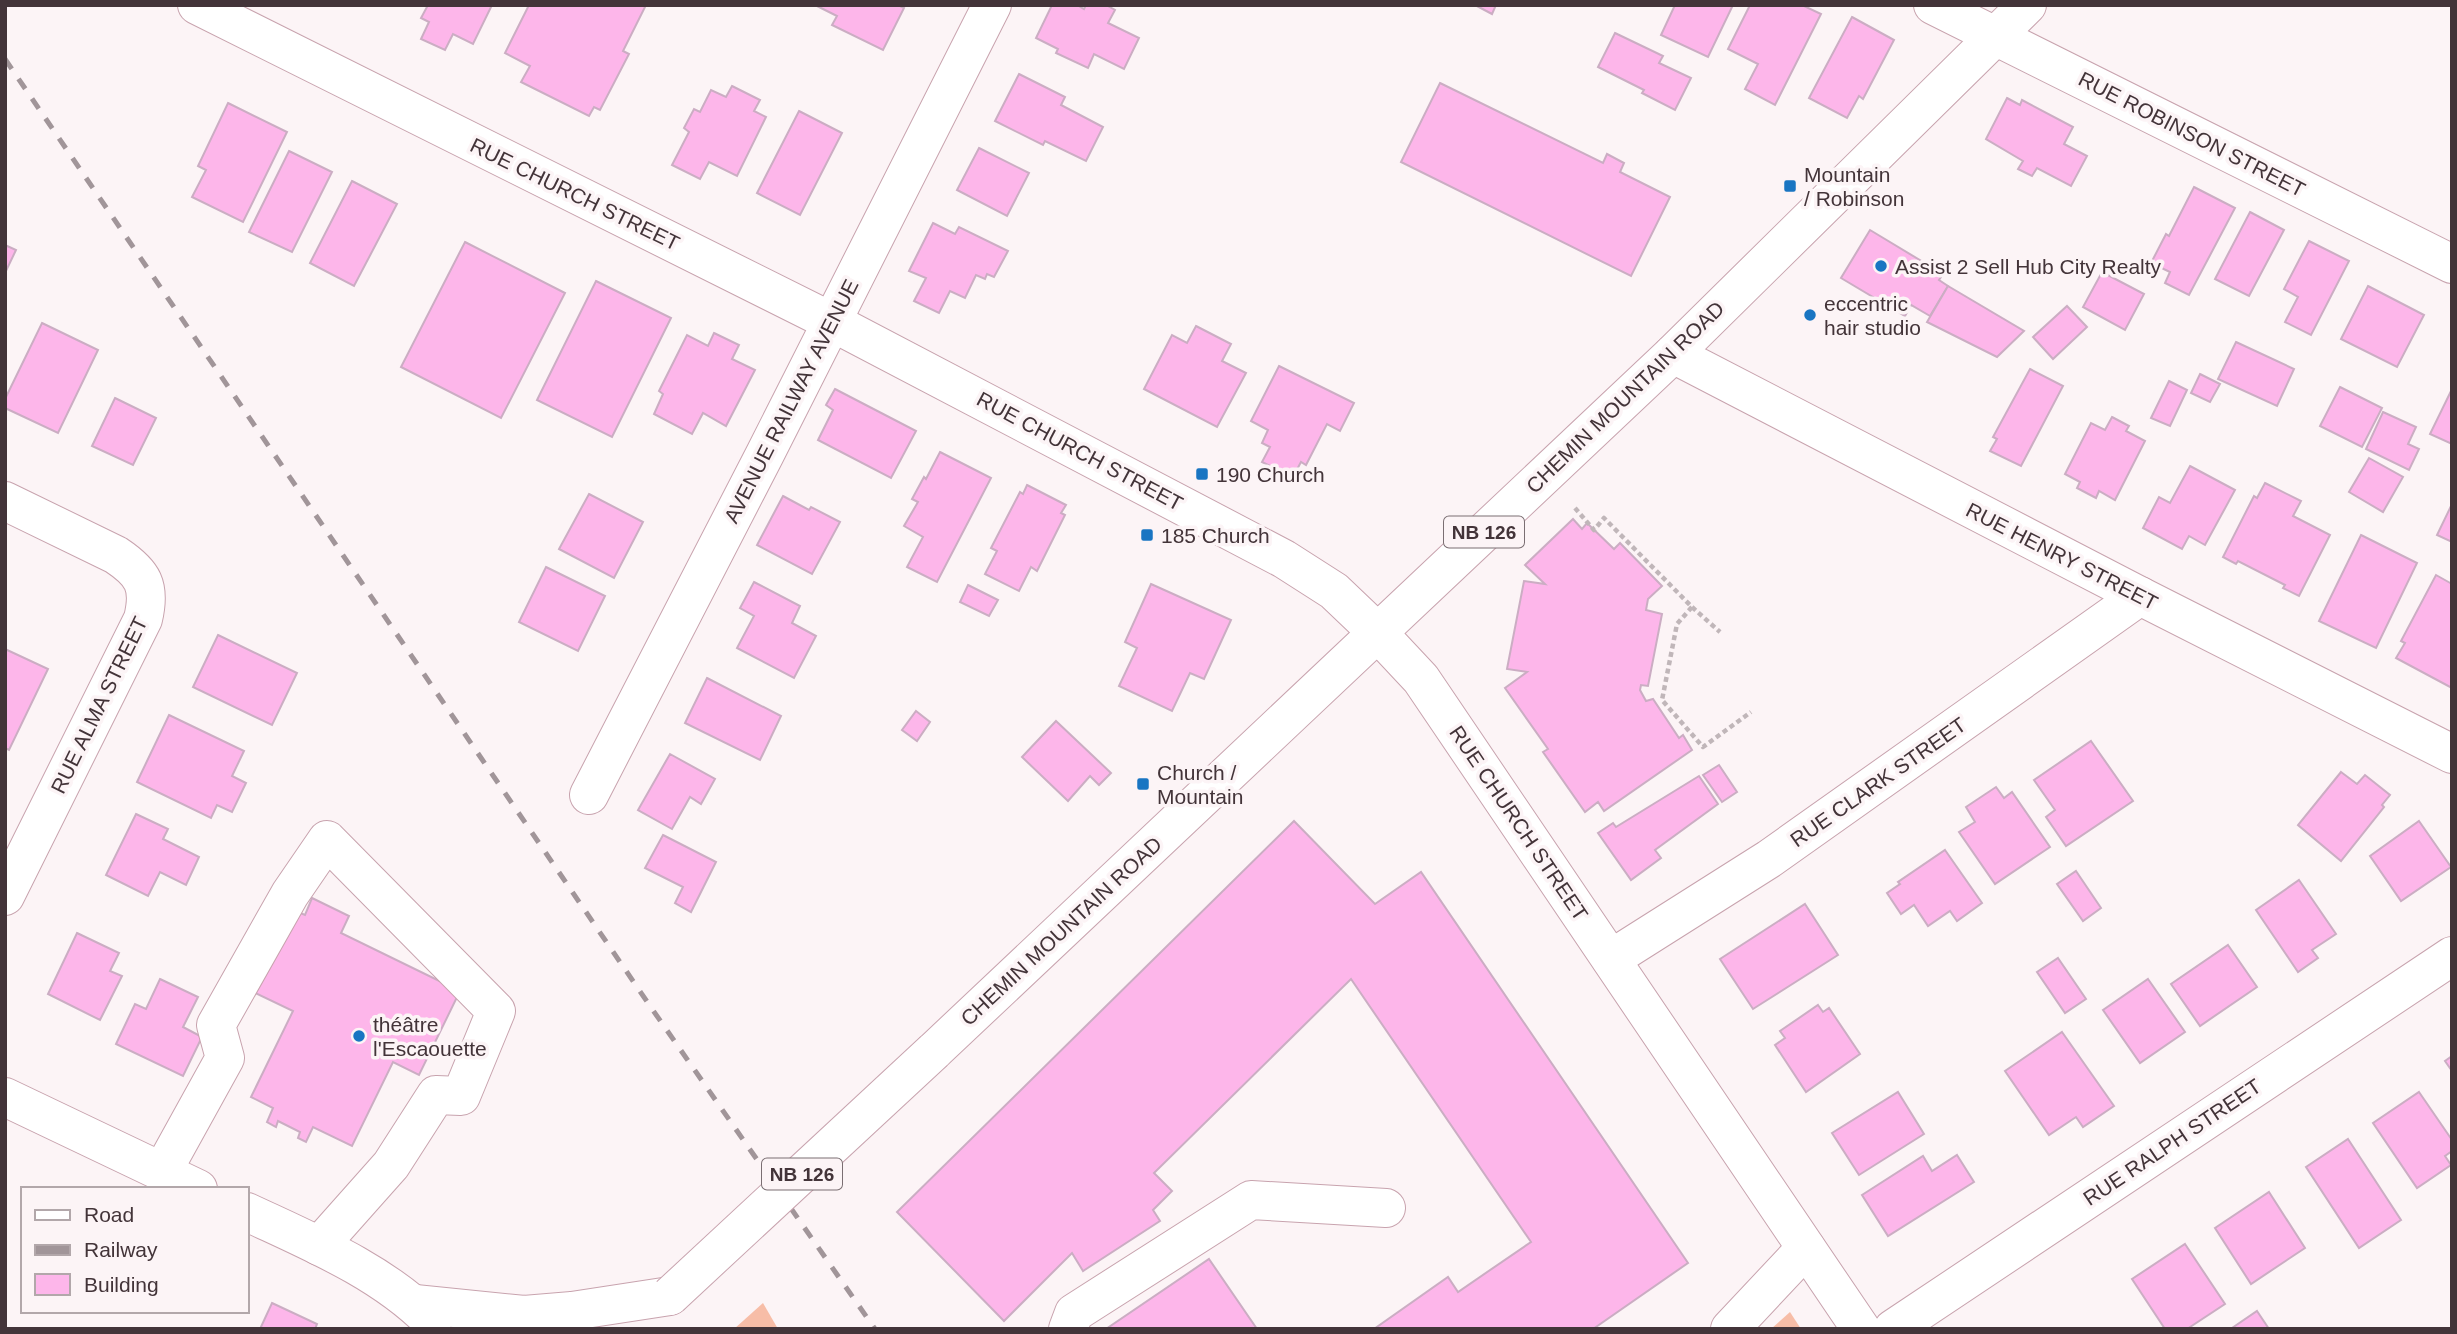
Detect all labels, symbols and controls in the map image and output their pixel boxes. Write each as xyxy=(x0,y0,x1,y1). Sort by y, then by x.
street label: RUE ROBINSON STREET xyxy=(2075,67,2309,201)
street label: RUE CHURCH STREET xyxy=(467,133,683,255)
place label: Mountain / Robinson xyxy=(1804,163,1904,210)
marker: Mountain / Robinson xyxy=(1782,178,1798,194)
place label: Assist 2 Sell Hub City Realty xyxy=(1895,255,2162,278)
marker: Assist 2 Sell Hub City Realty xyxy=(1873,258,1889,274)
street label: AVENUE RAILWAY AVENUE xyxy=(719,275,863,527)
place label: eccentric hair studio xyxy=(1824,292,1921,339)
street label: CHEMIN MOUNTAIN ROAD xyxy=(1521,296,1729,498)
marker: eccentric hair studio xyxy=(1802,307,1818,323)
street label: RUE CHURCH STREET xyxy=(973,387,1187,515)
place label: 190 Church xyxy=(1216,463,1325,486)
marker: 190 Church xyxy=(1194,466,1210,482)
street label: RUE HENRY STREET xyxy=(1963,498,2162,614)
road number: NB 126 xyxy=(1444,516,1524,548)
place label: 185 Church xyxy=(1161,524,1270,547)
marker: 185 Church xyxy=(1139,527,1155,543)
street label: RUE ALMA STREET xyxy=(46,613,152,797)
street label: RUE CLARK STREET xyxy=(1786,713,1970,851)
street label: RUE CHURCH STREET xyxy=(1445,721,1593,925)
place label: Church / Mountain xyxy=(1157,761,1243,808)
marker: Church / Mountain xyxy=(1135,776,1151,792)
street label: CHEMIN MOUNTAIN ROAD xyxy=(956,832,1166,1030)
place label: théâtre l'Escaouette xyxy=(373,1013,487,1060)
marker: théâtre l'Escaouette xyxy=(351,1028,367,1044)
street label: RUE RALPH STREET xyxy=(2079,1074,2265,1210)
road number: NB 126 xyxy=(762,1158,842,1190)
legend xyxy=(21,1187,248,1313)
text: Road xyxy=(84,1203,134,1226)
text: Railway xyxy=(84,1238,158,1261)
text: Building xyxy=(84,1273,159,1296)

